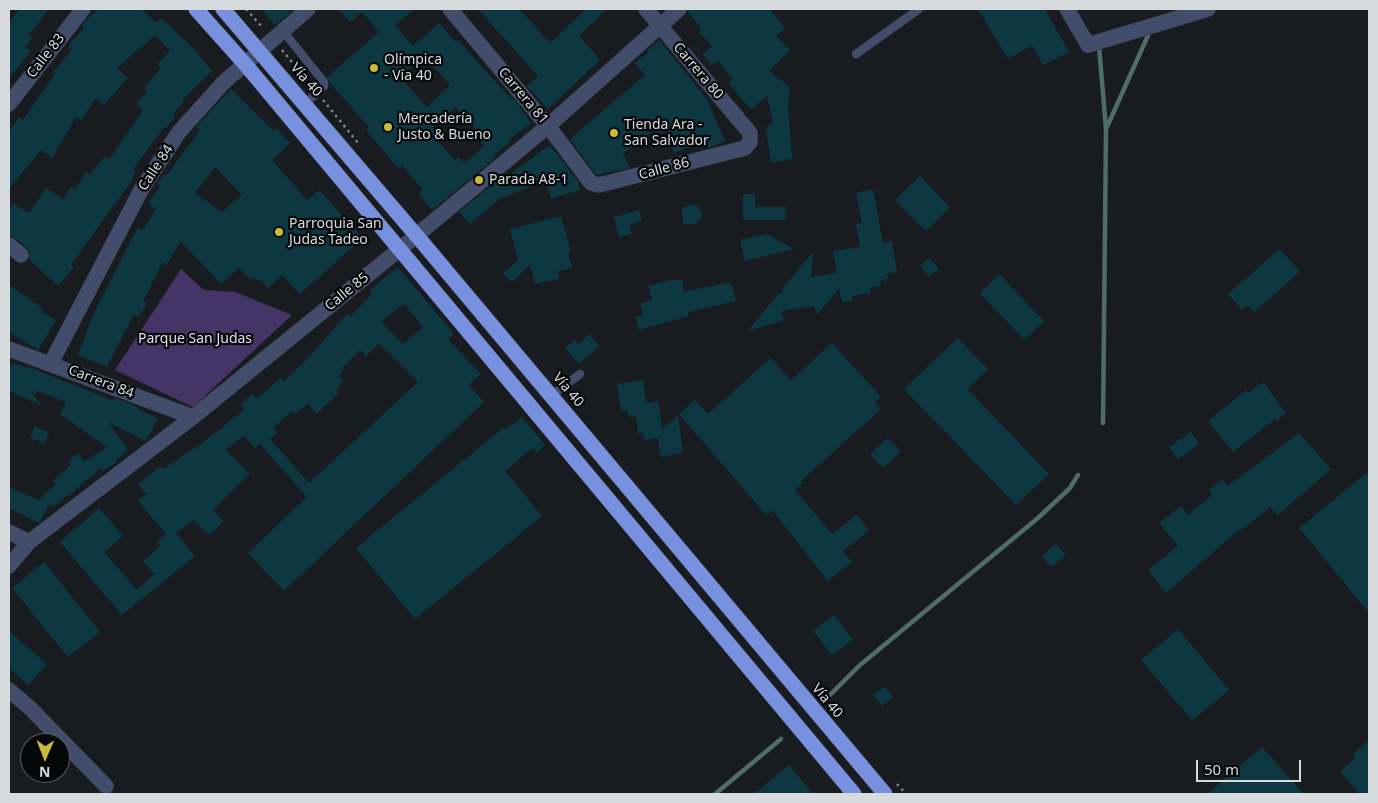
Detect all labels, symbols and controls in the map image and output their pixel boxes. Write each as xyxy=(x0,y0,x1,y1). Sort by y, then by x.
street label: Calle 83 xyxy=(24,31,68,81)
street label: Carrera 80 xyxy=(669,39,727,103)
place label: Olímpica - Vía 40 xyxy=(384,52,442,84)
street label: Vía 40 xyxy=(287,60,325,100)
marker: Olímpica - Vía 40 xyxy=(368,62,380,74)
street label: Carrera 81 xyxy=(494,64,552,128)
place label: Mercadería Justo & Bueno xyxy=(398,111,491,144)
place label: Tienda Ara - San Salvador xyxy=(624,117,709,150)
marker: Mercadería Justo & Bueno xyxy=(382,121,394,133)
marker: Tienda Ara - San Salvador xyxy=(608,127,620,139)
street label: Calle 84 xyxy=(135,142,177,194)
street label: Calle 86 xyxy=(637,154,691,184)
place label: Parada A8-1 xyxy=(489,172,568,188)
marker: Parada A8-1 xyxy=(473,174,485,186)
place label: Parroquia San Judas Tadeo xyxy=(289,216,382,248)
marker: Parroquia San Judas Tadeo xyxy=(273,226,285,238)
street label: Calle 85 xyxy=(322,269,372,315)
park label: Parque San Judas xyxy=(138,331,252,347)
street label: Carrera 84 xyxy=(66,362,136,402)
street label: Vía 40 xyxy=(549,369,587,411)
street label: Vía 40 xyxy=(808,680,846,722)
north arrow xyxy=(20,733,70,783)
scale bar xyxy=(1198,750,1303,782)
text: 50 m xyxy=(1204,759,1239,779)
text: N xyxy=(39,763,51,782)

